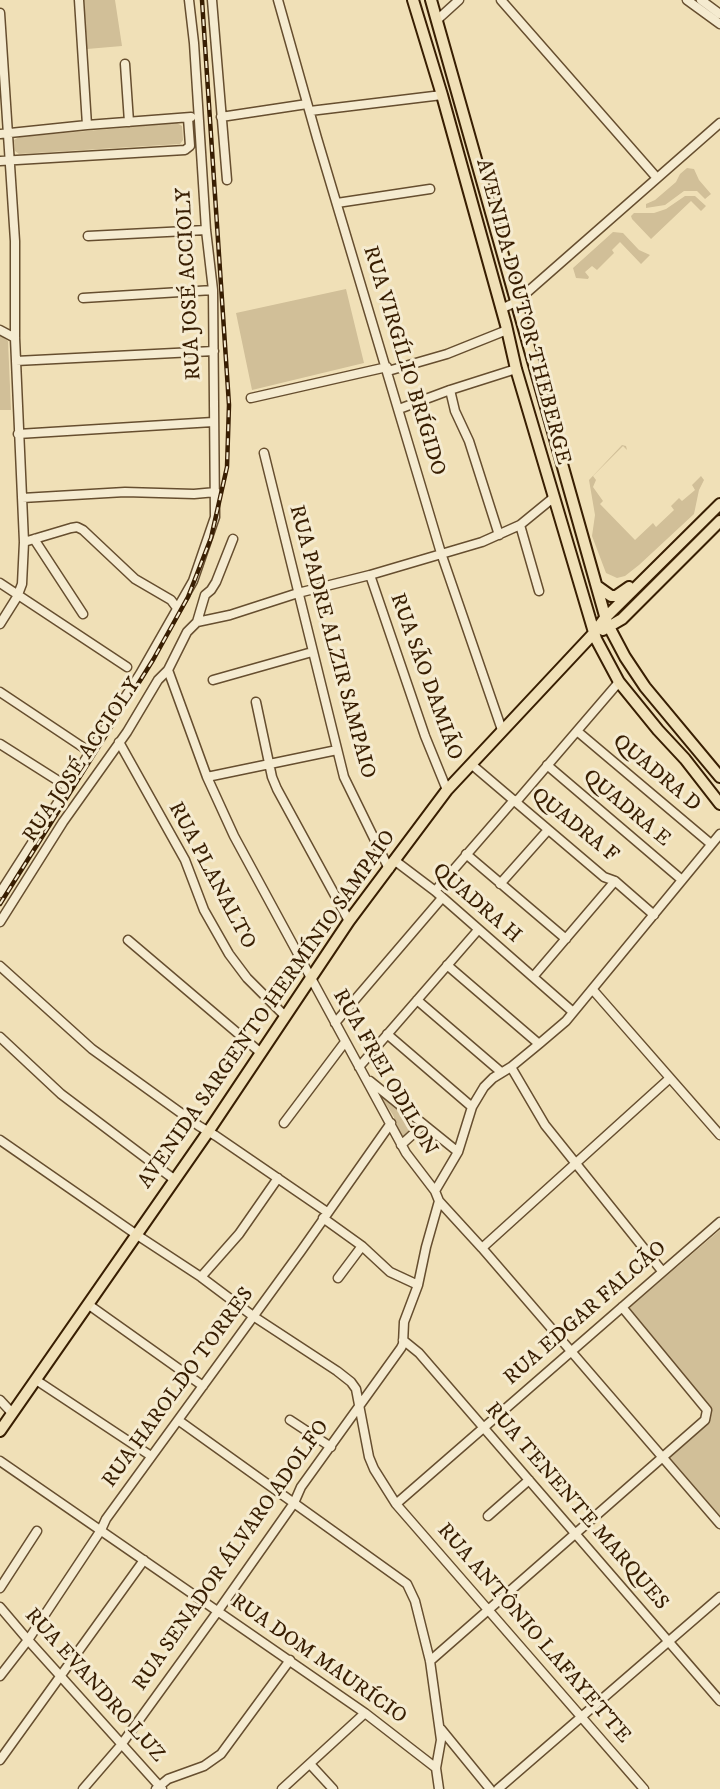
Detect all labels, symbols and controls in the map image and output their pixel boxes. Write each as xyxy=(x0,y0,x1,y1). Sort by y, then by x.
street label: AVENIDA DOUTOR THEBERGE xyxy=(469,156,575,468)
street label: RUA JOSÉ ACCIOLY xyxy=(172,187,208,381)
street label: RUA VIRGÍLIO BRÍGIDO xyxy=(356,243,450,479)
street label: RUA PADRE ALZIR SAMPAIO xyxy=(282,503,380,781)
street label: RUA SÃO DAMIÃO xyxy=(383,590,467,764)
street label: RUA JOSÉ ACCIOLY xyxy=(19,674,147,848)
street label: QUADRA D xyxy=(607,730,705,818)
street label: QUADRA E xyxy=(577,765,675,853)
street label: QUADRA F xyxy=(525,783,623,869)
street label: RUA PLANALTO xyxy=(162,798,260,954)
street label: AVENIDA SARGENTO HERMÍNIO SAMPAIO xyxy=(134,826,402,1194)
street label: QUADRA H xyxy=(426,859,526,949)
street label: RUA FREI ODILON xyxy=(326,985,442,1161)
street label: RUA EDGAR FALCÃO xyxy=(500,1237,672,1391)
street label: RUA HAROLDO TORRES xyxy=(98,1283,260,1493)
street label: RUA TENENTE MARQUES xyxy=(479,1398,673,1616)
street label: RUA SENADOR ÁLVARO ADOLFO xyxy=(129,1416,335,1696)
street label: RUA ANTÔNIO LAFAYETTE xyxy=(431,1519,635,1749)
street label: RUA DOM MAURÍCIO xyxy=(225,1590,411,1730)
street label: RUA EVANDRO LUZ xyxy=(18,1604,170,1768)

